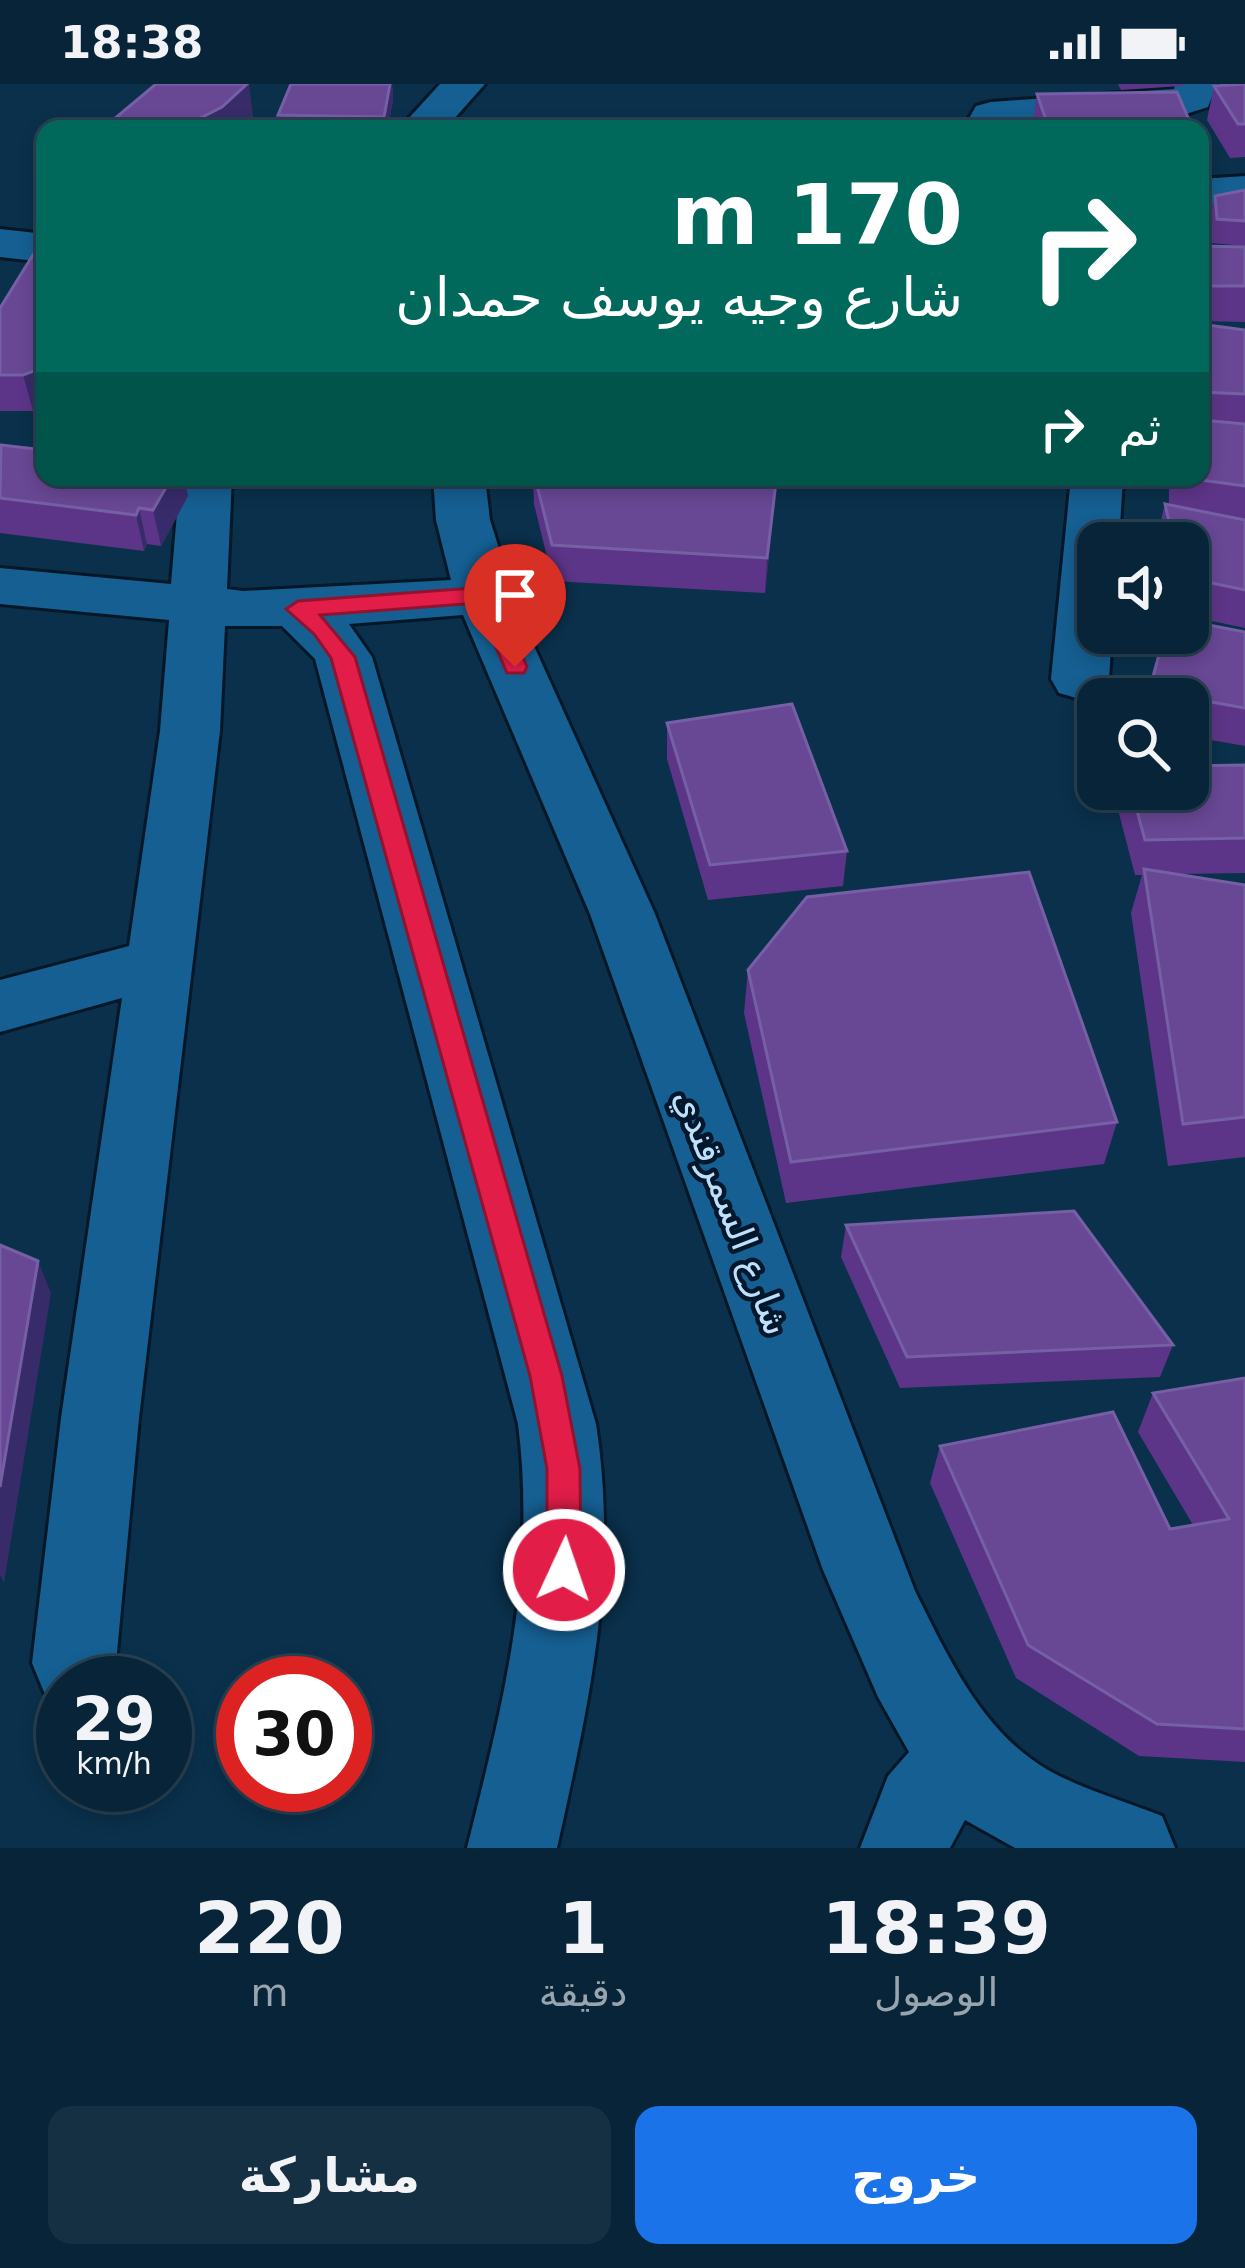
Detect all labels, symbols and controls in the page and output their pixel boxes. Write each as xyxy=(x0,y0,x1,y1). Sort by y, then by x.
text: 18:38 xyxy=(60,16,203,69)
text: 170 m xyxy=(671,166,963,264)
icon: right xyxy=(1005,168,1161,324)
text: شارع وجيه يوسف حمدان xyxy=(395,266,963,329)
icon: right xyxy=(1029,396,1095,462)
text: ثم xyxy=(1119,403,1161,456)
map controls xyxy=(1077,522,1209,810)
button: sound xyxy=(1077,522,1209,654)
pin xyxy=(464,544,566,667)
icon: arrive xyxy=(482,562,548,628)
button: search xyxy=(1077,678,1209,810)
street label: شارع السمرقندي xyxy=(665,1083,798,1341)
position arrow xyxy=(501,1507,627,1633)
speed limit sign: 30 xyxy=(216,1656,372,1812)
text: 29 xyxy=(72,1684,156,1754)
text: km/h xyxy=(76,1746,152,1781)
text: 220 xyxy=(194,1886,345,1970)
text: 1 xyxy=(558,1886,608,1970)
text: 18:39 xyxy=(822,1886,1051,1970)
text: m xyxy=(250,1970,288,2015)
text: دقيقة xyxy=(539,1970,627,2015)
text: الوصول xyxy=(874,1970,998,2015)
button: مشاركة xyxy=(48,2106,611,2244)
button: خروج xyxy=(635,2106,1197,2244)

